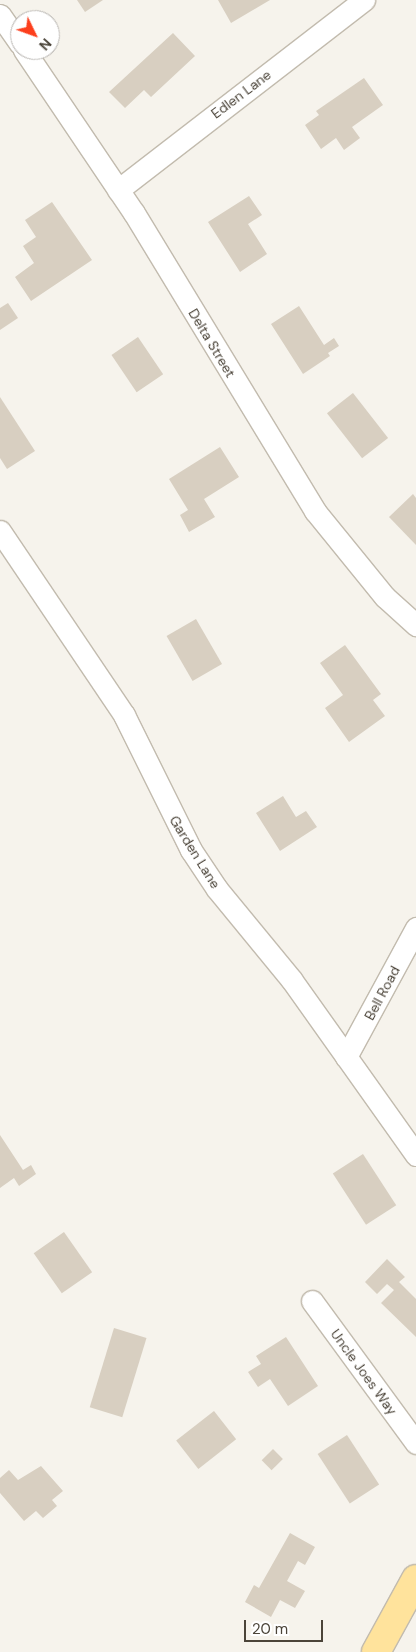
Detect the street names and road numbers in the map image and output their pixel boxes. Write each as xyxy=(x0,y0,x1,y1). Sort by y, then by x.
street label: Edlen Lane xyxy=(208,66,274,122)
street label: Delta Street xyxy=(185,306,239,380)
street label: Garden Lane xyxy=(166,813,224,891)
street label: Bell Road xyxy=(361,963,403,1023)
street label: Uncle Joes Way xyxy=(327,1326,401,1418)

